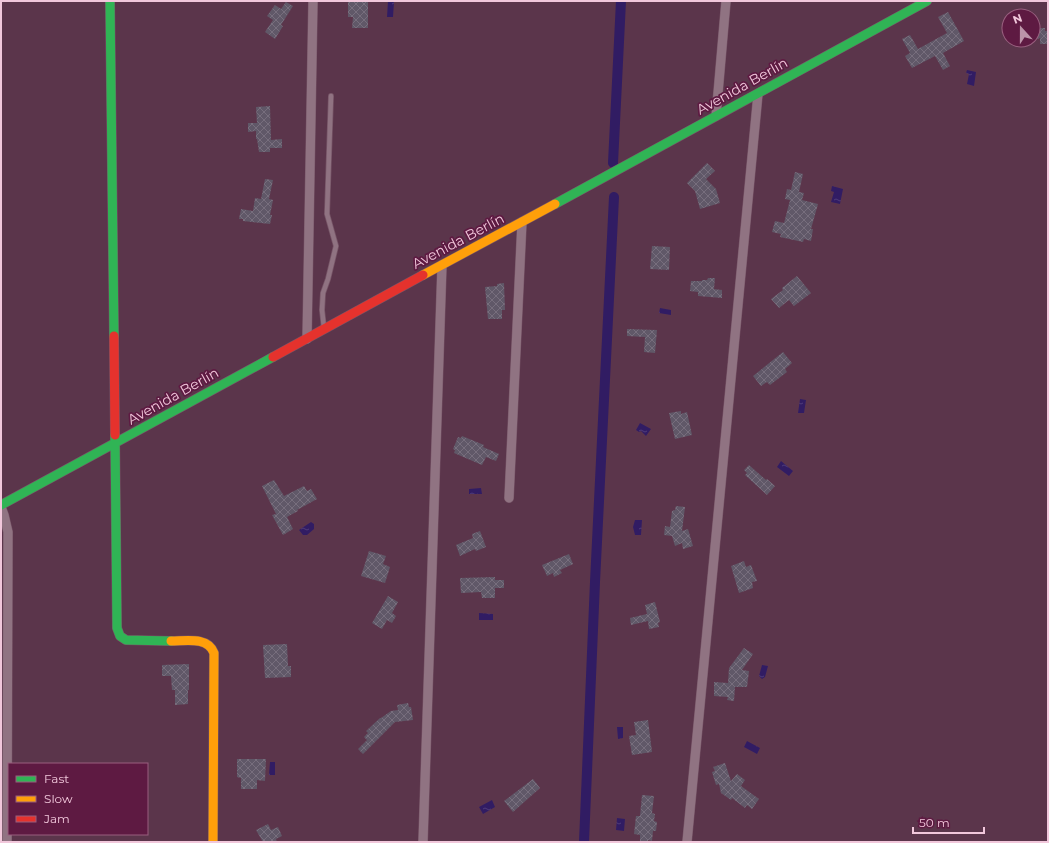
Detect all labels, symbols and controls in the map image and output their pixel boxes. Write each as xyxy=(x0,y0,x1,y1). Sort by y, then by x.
north arrow xyxy=(1001,8,1041,48)
text: N xyxy=(1011,11,1024,27)
street label: Avenida Berlín xyxy=(693,53,791,119)
street label: Avenida Berlín xyxy=(409,209,507,273)
street label: Avenida Berlín xyxy=(124,363,222,429)
legend xyxy=(8,763,148,835)
text: Fast xyxy=(44,771,69,786)
text: Slow xyxy=(44,791,73,806)
scale bar xyxy=(913,809,984,835)
text: Jam xyxy=(43,811,70,826)
text: 50 m xyxy=(919,815,950,830)

